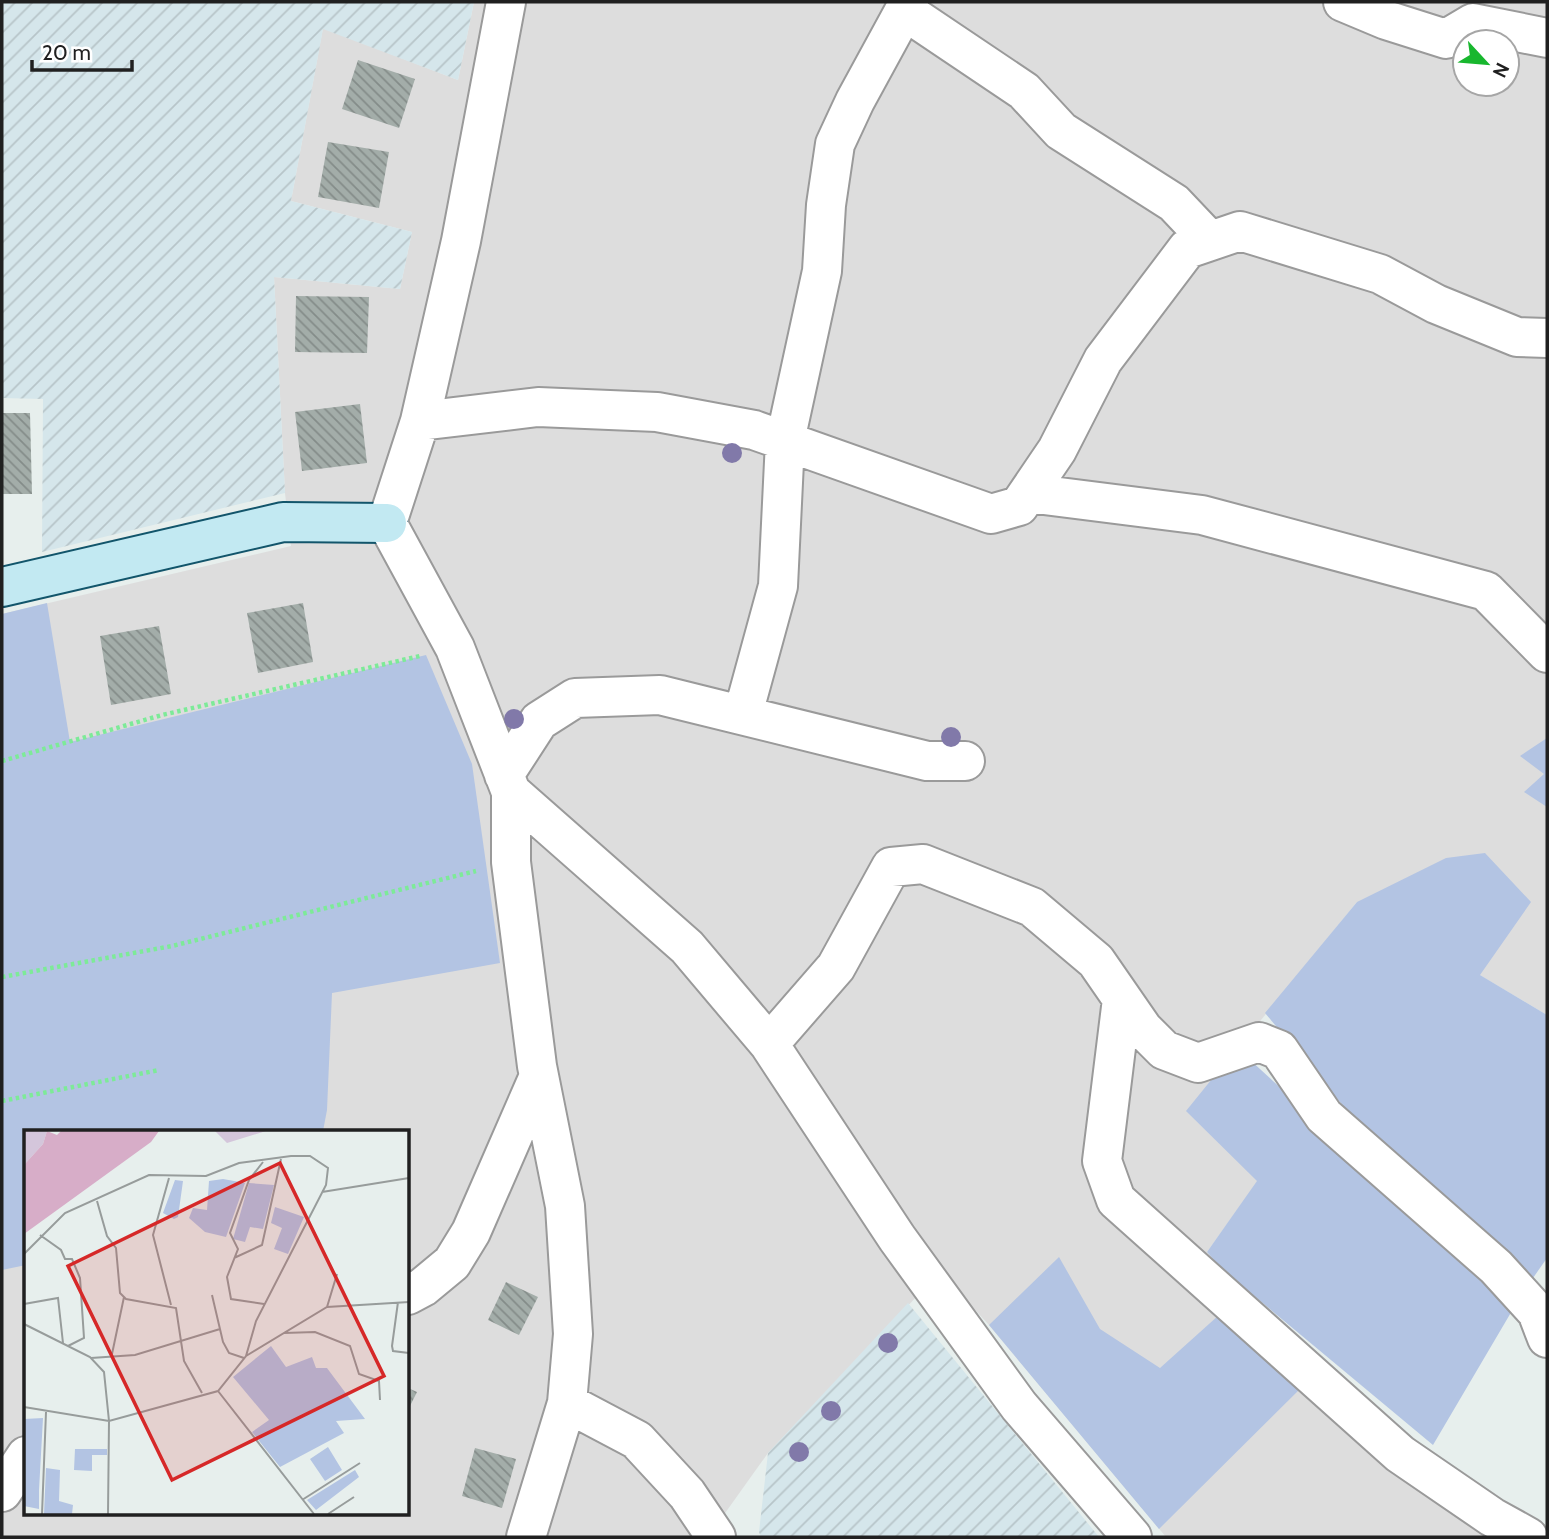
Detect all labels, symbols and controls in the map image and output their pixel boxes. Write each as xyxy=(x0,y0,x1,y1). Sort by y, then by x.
scale bar xyxy=(32,28,131,72)
north arrow xyxy=(1451,28,1521,98)
text: 20 m xyxy=(42,40,91,65)
text: N xyxy=(1488,59,1514,81)
inset map xyxy=(24,1130,410,1514)

